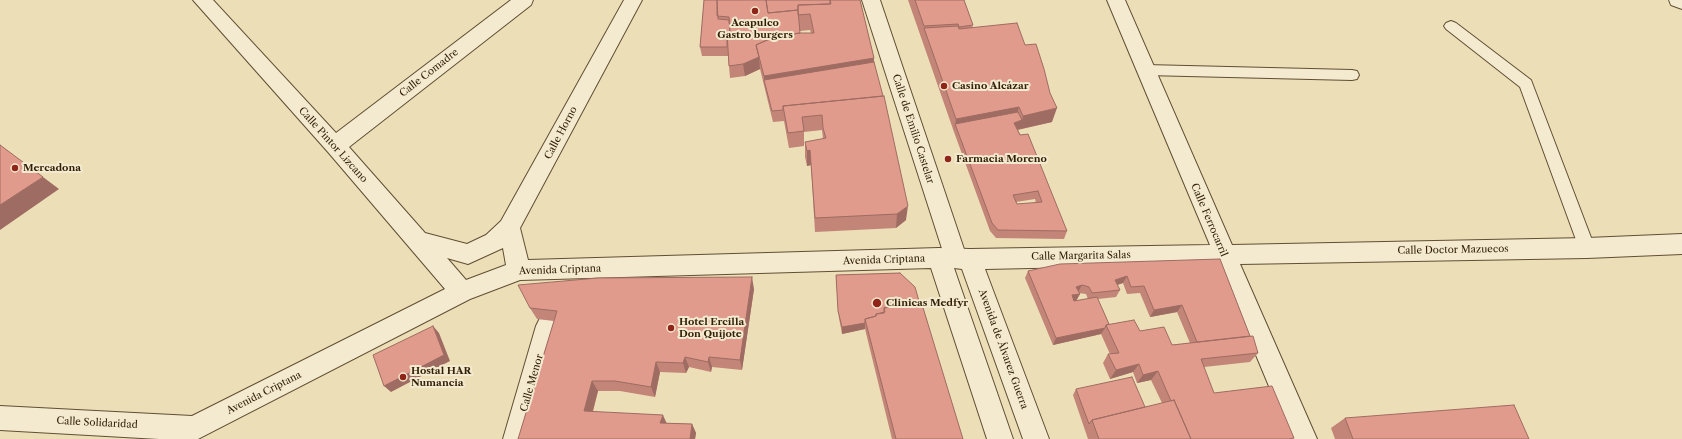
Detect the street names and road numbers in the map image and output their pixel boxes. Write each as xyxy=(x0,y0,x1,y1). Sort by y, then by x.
street label: Calle Comadre xyxy=(397,46,461,100)
street label: Calle de Emilio Castelar xyxy=(890,73,936,185)
street label: Calle Horno xyxy=(542,104,580,162)
street label: Calle Pintor Lizcano xyxy=(296,105,370,185)
street label: Calle Ferrocarril xyxy=(1188,182,1230,258)
street label: Calle Doctor Mazuecos xyxy=(1397,243,1509,257)
street label: Calle Margarita Salas xyxy=(1031,249,1131,263)
street label: Avenida Criptana xyxy=(843,253,925,267)
street label: Avenida Criptana xyxy=(519,263,601,277)
street label: Avenida de Álvarez Guerra xyxy=(976,287,1030,411)
street label: Calle Menor xyxy=(518,353,546,413)
street label: Avenida Criptana xyxy=(225,369,303,417)
street label: Calle Solidaridad xyxy=(56,415,138,431)

